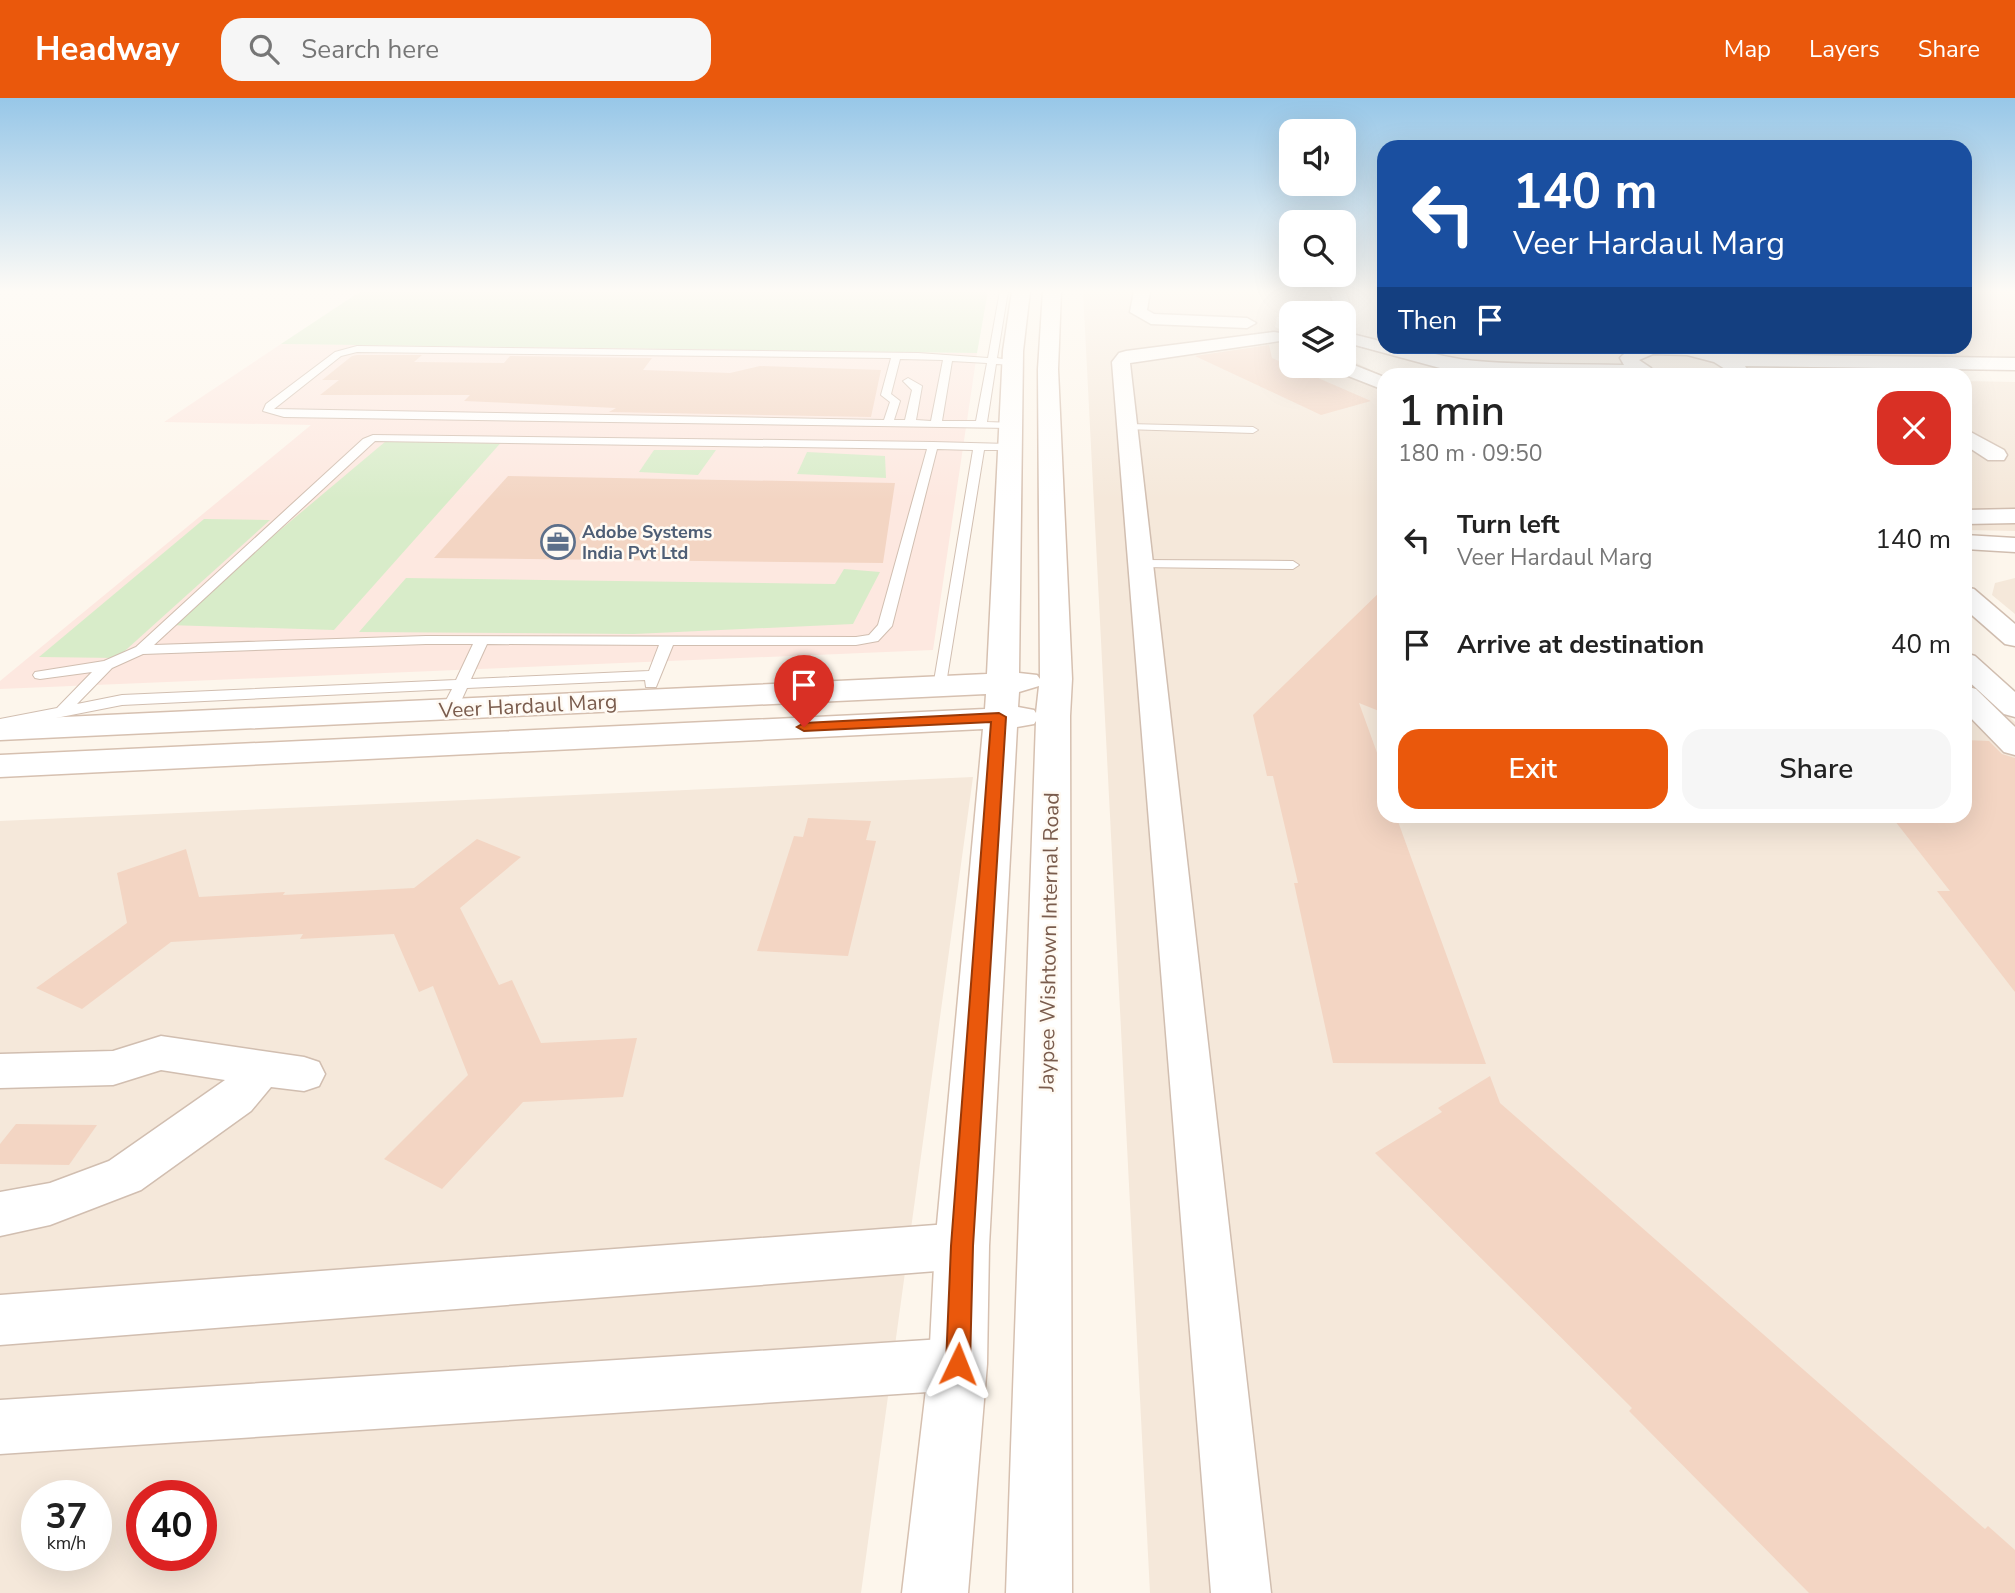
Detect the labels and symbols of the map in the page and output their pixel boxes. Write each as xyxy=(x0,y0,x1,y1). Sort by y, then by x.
place label: Adobe Systems India Pvt Ltd xyxy=(582,520,712,565)
office icon: Adobe Systems India Pvt Ltd xyxy=(539,523,577,561)
pin xyxy=(774,655,834,727)
street label: Veer Hardaul Marg xyxy=(437,687,618,725)
street label: Jaypee Wishtown Internal Road xyxy=(1032,792,1066,1093)
position arrow xyxy=(921,1327,995,1401)
speed limit sign: 40 xyxy=(126,1480,217,1571)

